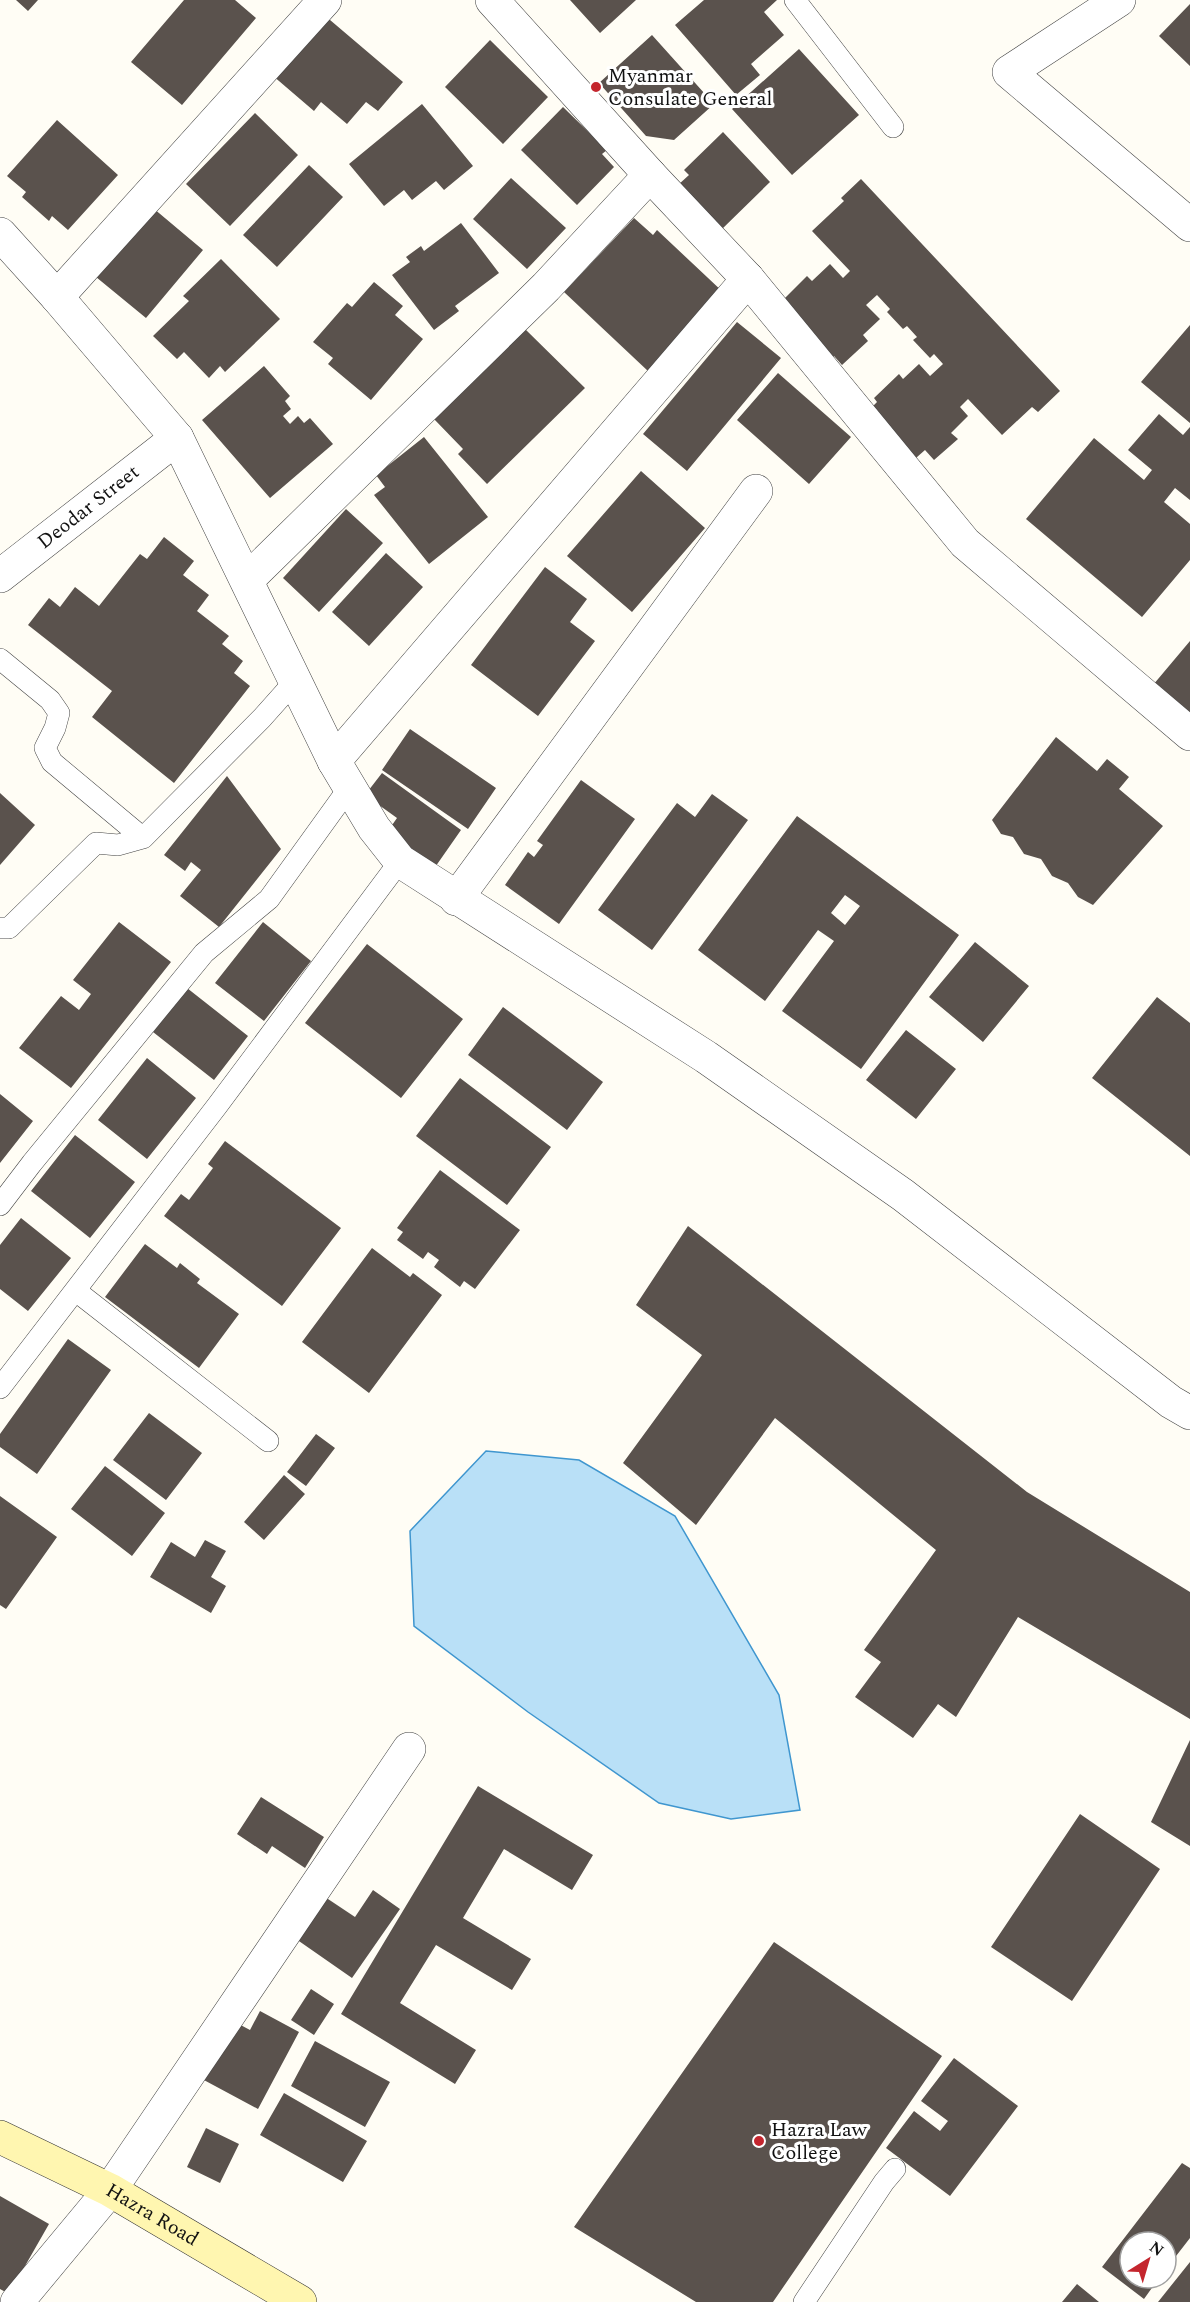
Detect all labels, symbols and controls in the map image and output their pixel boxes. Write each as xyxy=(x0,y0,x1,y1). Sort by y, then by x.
place label: Myanmar Consulate General xyxy=(608,61,772,114)
marker: Myanmar Consulate General xyxy=(589,80,603,94)
street label: Deodar Street xyxy=(31,458,146,557)
place label: Hazra Law College xyxy=(771,2115,868,2168)
marker: Hazra Law College xyxy=(752,2134,766,2148)
street label: Hazra Road xyxy=(100,2176,204,2254)
north arrow xyxy=(1118,2230,1178,2290)
text: N xyxy=(1144,2235,1169,2262)

